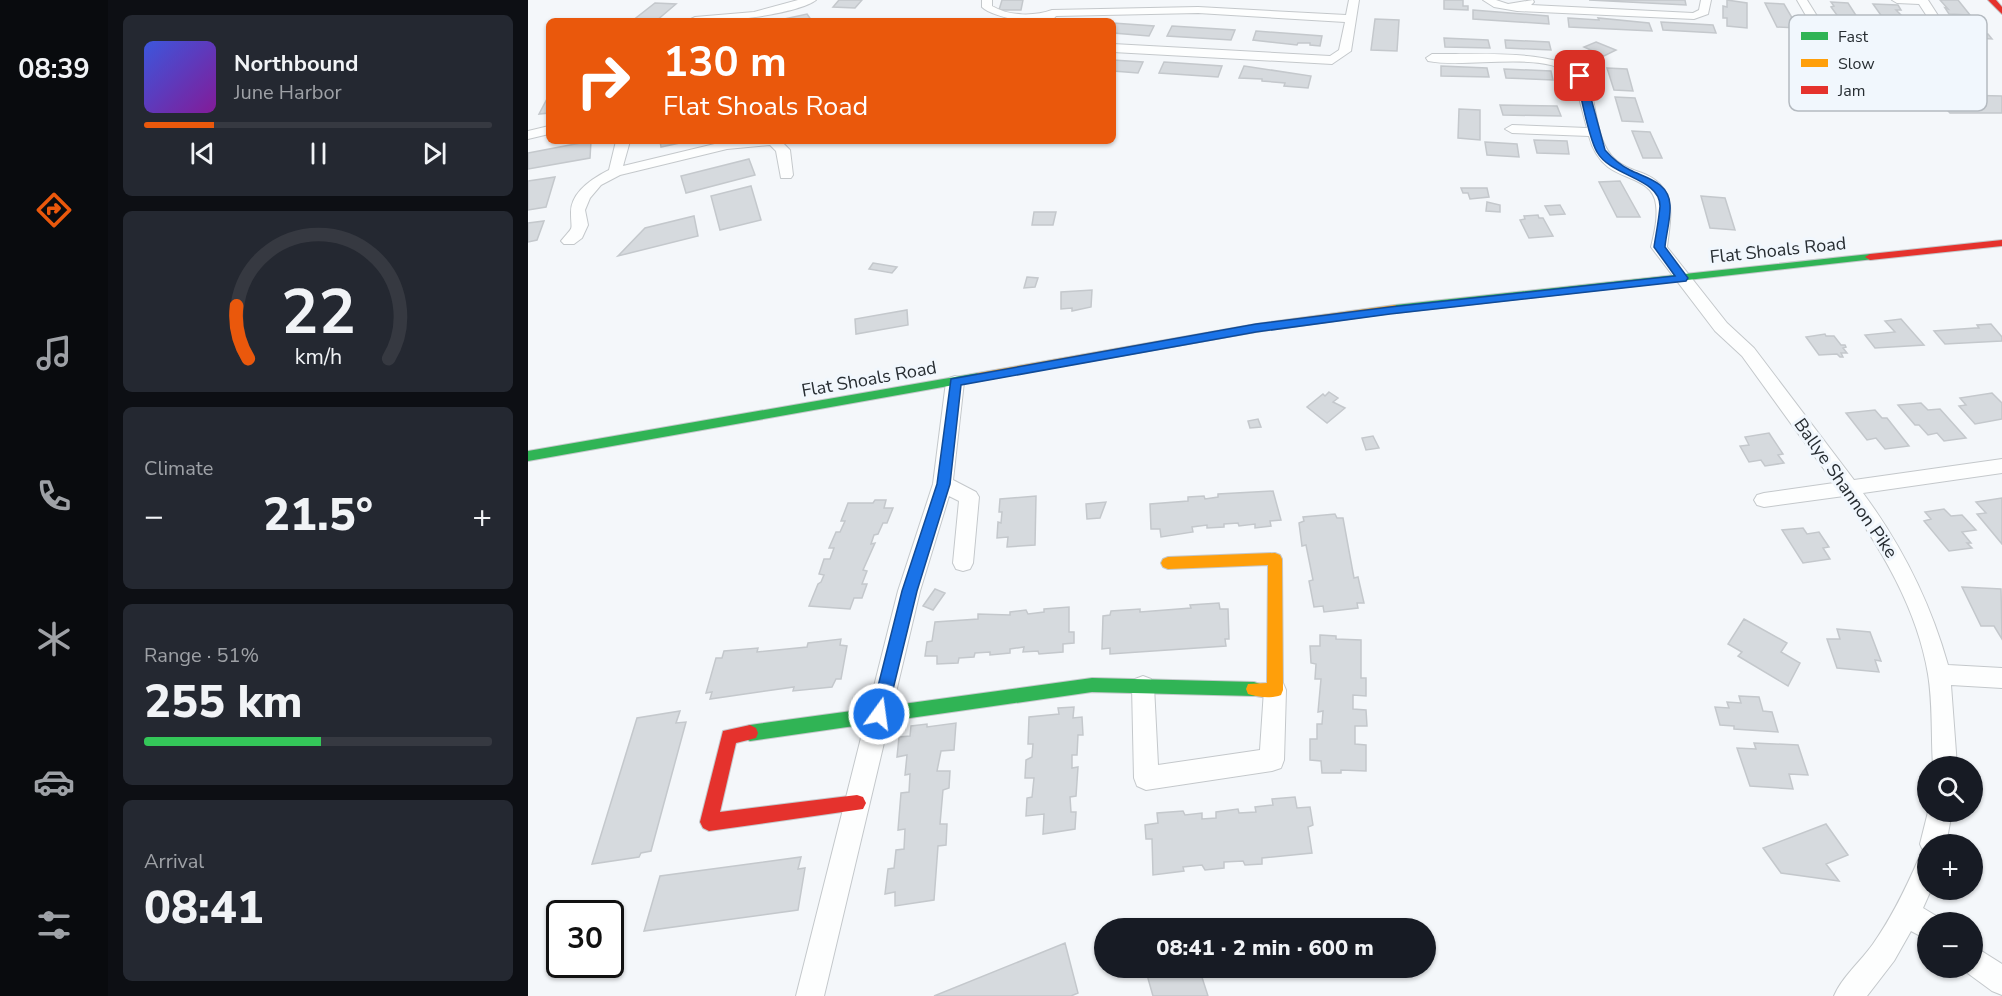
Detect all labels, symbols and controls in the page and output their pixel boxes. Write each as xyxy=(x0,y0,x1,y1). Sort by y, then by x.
legend xyxy=(1789,15,1987,111)
text: Fast xyxy=(1838,26,1869,48)
text: 130 m xyxy=(663,34,787,91)
icon: right xyxy=(564,42,642,120)
text: Northbound xyxy=(234,49,358,79)
pin xyxy=(1554,50,1605,101)
text: 08:39 xyxy=(18,51,90,88)
text: Slow xyxy=(1838,53,1875,75)
icon: arrive xyxy=(1563,59,1596,92)
text: June Harbor xyxy=(234,79,342,106)
text: Jam xyxy=(1837,80,1865,102)
text: Flat Shoals Road xyxy=(663,88,868,125)
icon: previous xyxy=(186,137,219,170)
icon: pause xyxy=(302,137,335,170)
icon: next xyxy=(418,137,451,170)
icon: directions xyxy=(33,189,75,231)
street label: Flat Shoals Road xyxy=(1709,231,1847,269)
text: 22 xyxy=(281,270,355,355)
icon: music xyxy=(33,332,75,374)
text: km/h xyxy=(294,342,342,372)
street label: Flat Shoals Road xyxy=(800,355,938,403)
street label: Ballye Shannon Pike xyxy=(1789,413,1903,563)
text: Climate xyxy=(144,455,213,482)
icon: phone xyxy=(33,475,75,517)
text: 21.5° xyxy=(263,485,373,546)
text: − xyxy=(144,494,164,539)
text: + xyxy=(472,494,492,539)
icon: climate xyxy=(33,618,75,660)
text: Range · 51% xyxy=(144,642,259,669)
text: 255 km xyxy=(144,672,303,733)
position arrow xyxy=(847,682,911,746)
map controls xyxy=(1917,756,1983,978)
button: search xyxy=(1917,756,1983,822)
icon: car xyxy=(33,761,75,803)
button: + xyxy=(1917,834,1983,900)
text: Arrival xyxy=(144,848,204,875)
text: 08:41 xyxy=(144,878,264,939)
speed limit sign: 30 xyxy=(546,900,624,978)
icon: filters xyxy=(33,904,75,946)
button: − xyxy=(1917,912,1983,978)
text: 08:41 · 2 min · 600 m xyxy=(1156,933,1374,963)

